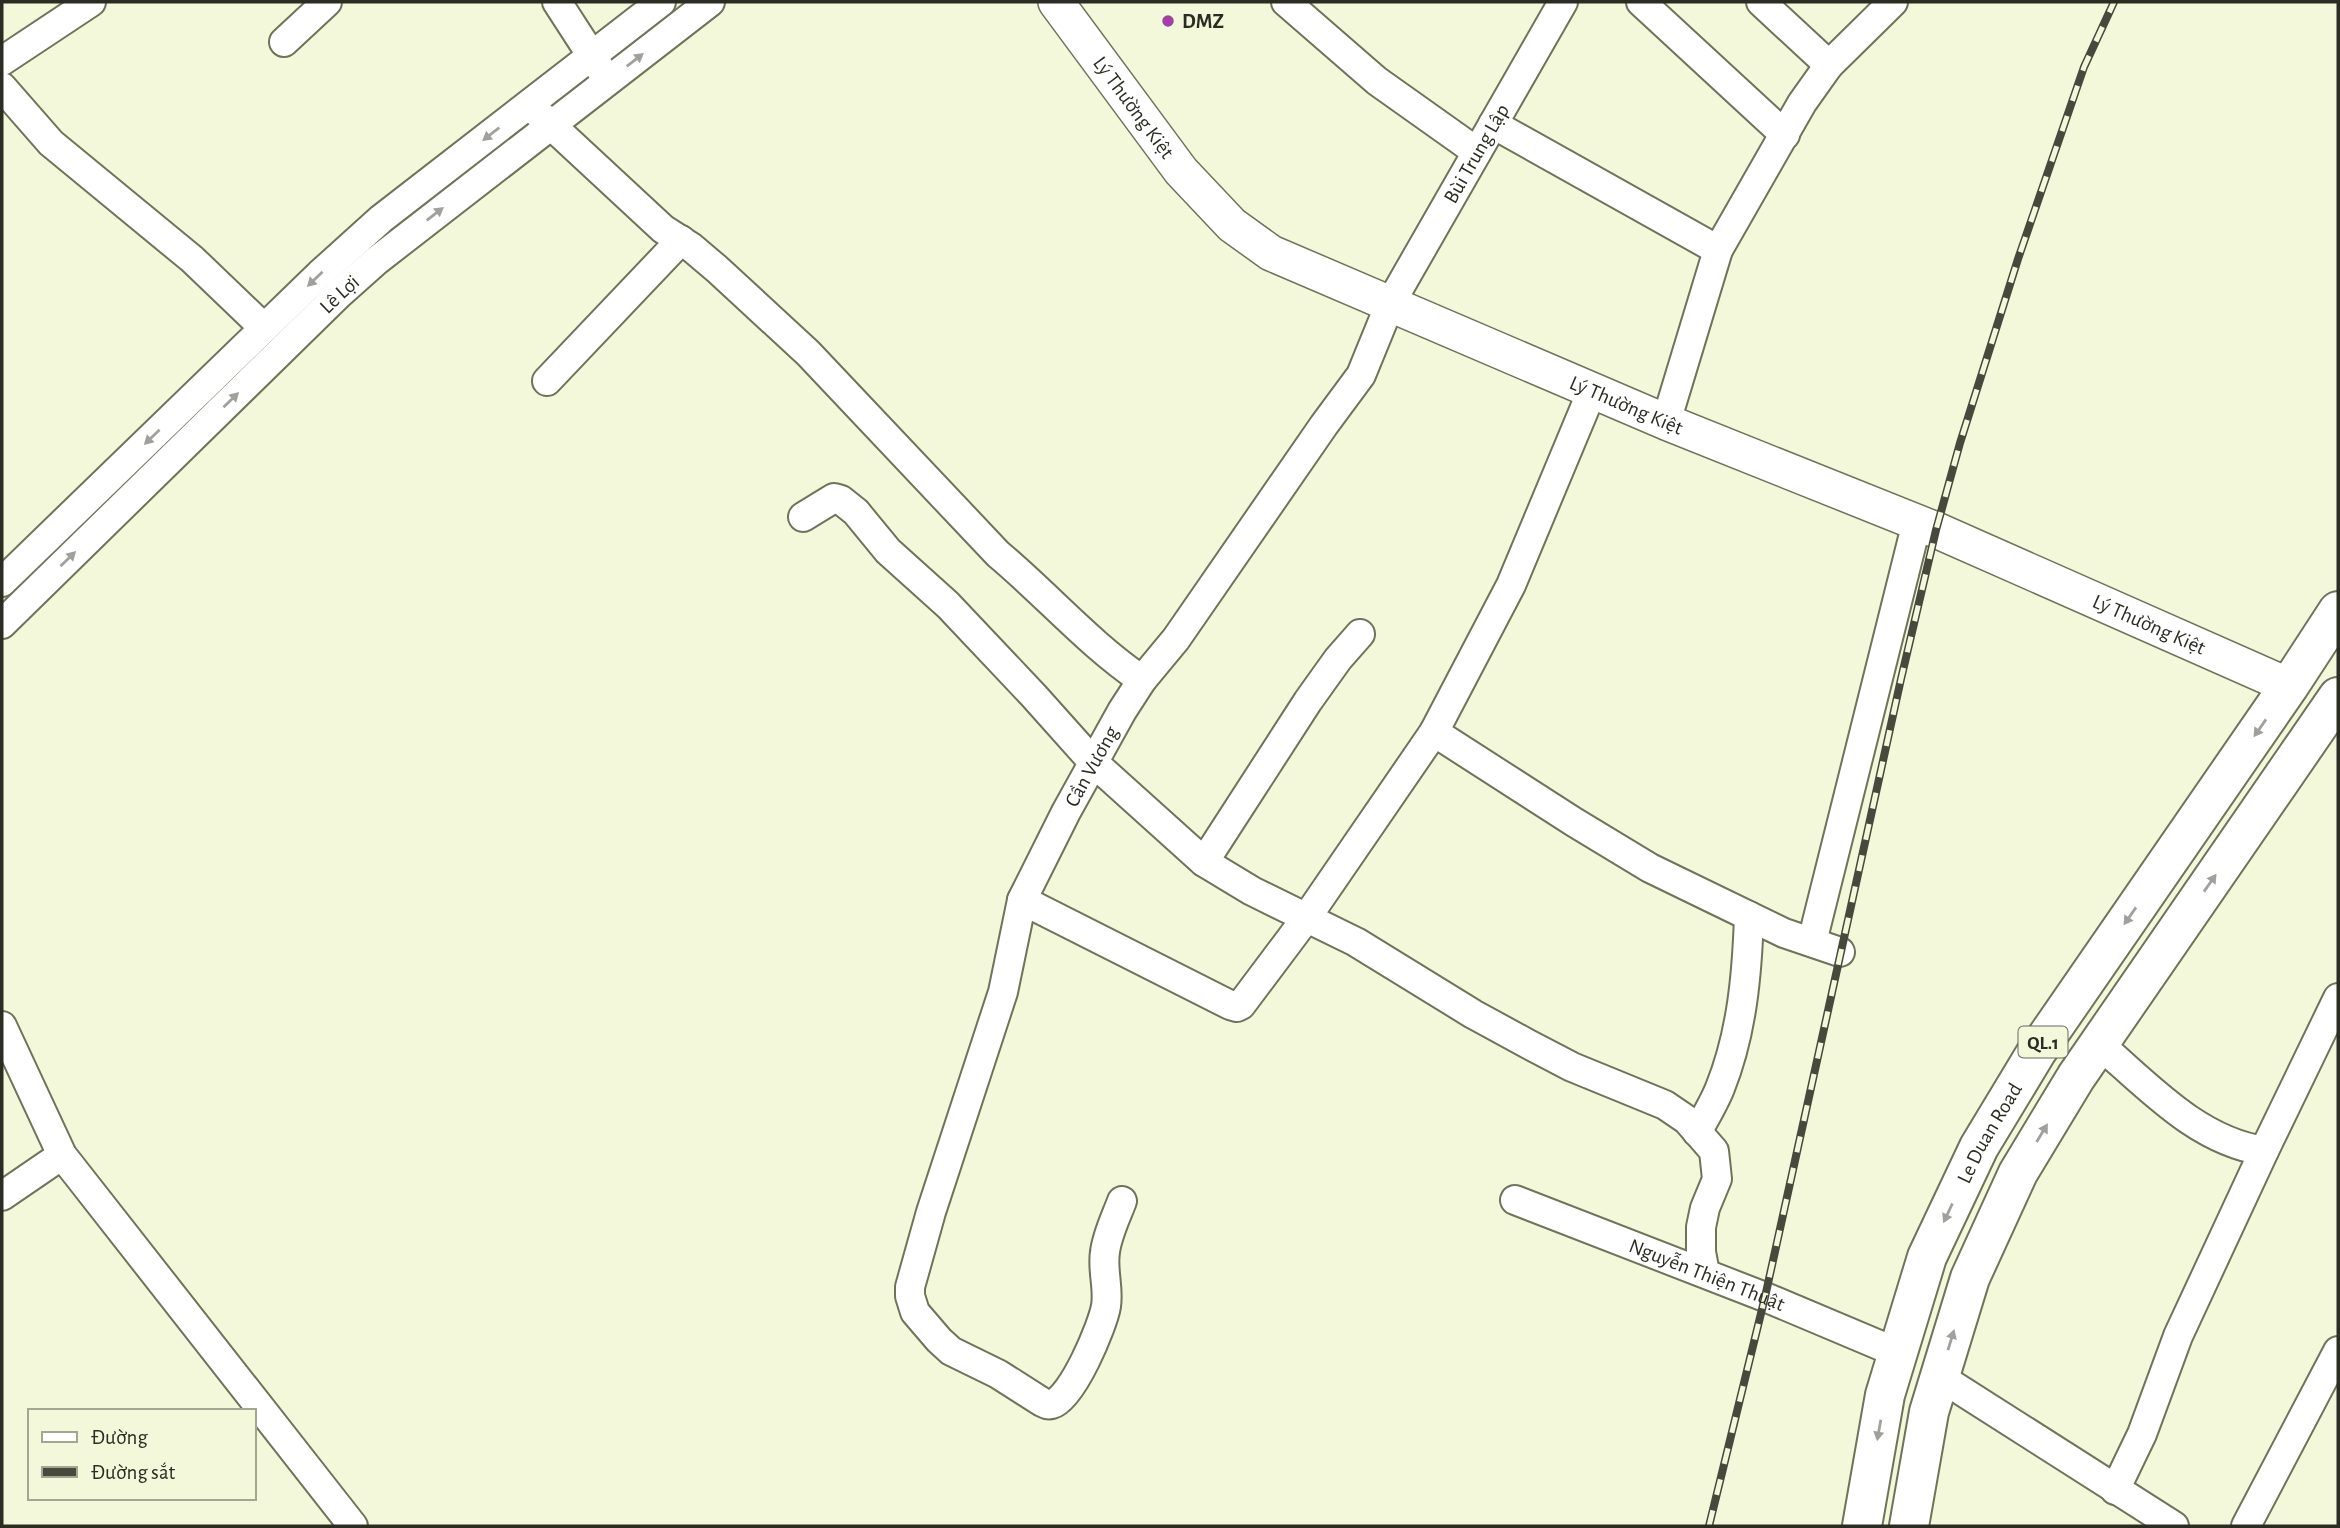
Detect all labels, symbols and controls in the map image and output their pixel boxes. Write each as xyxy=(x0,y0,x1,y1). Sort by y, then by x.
place label: DMZ xyxy=(1182,11,1224,32)
marker: DMZ xyxy=(1160,13,1176,29)
one-way arrow xyxy=(625,52,643,67)
street label: Lý Thường Kiệt xyxy=(1089,53,1178,163)
street label: Bùi Trung Lập xyxy=(1440,101,1513,207)
one-way arrow xyxy=(482,126,500,141)
one-way arrow xyxy=(426,207,444,221)
one-way arrow xyxy=(307,270,324,287)
street label: Lê Lợi xyxy=(316,271,364,318)
street label: Lý Thường Kiệt xyxy=(1566,372,1686,439)
one-way arrow xyxy=(222,392,239,408)
one-way arrow xyxy=(144,428,161,444)
one-way arrow xyxy=(59,551,76,567)
street label: Lý Thường Kiệt xyxy=(2089,591,2209,659)
one-way arrow xyxy=(2254,719,2267,738)
street label: Cần Vương xyxy=(1061,722,1123,810)
one-way arrow xyxy=(2203,874,2217,892)
one-way arrow xyxy=(2123,907,2137,925)
road number: QL.1 xyxy=(2018,1026,2068,1058)
street label: Le Duan Road xyxy=(1953,1079,2026,1187)
one-way arrow xyxy=(2035,1123,2048,1143)
one-way arrow xyxy=(1942,1203,1954,1223)
street label: Nguyễn Thiện Thuật xyxy=(1626,1235,1788,1315)
one-way arrow xyxy=(1946,1330,1956,1351)
legend xyxy=(28,1409,256,1500)
one-way arrow xyxy=(1873,1419,1884,1441)
text: Đường xyxy=(91,1427,148,1448)
text: Đường sắt xyxy=(91,1462,176,1483)

